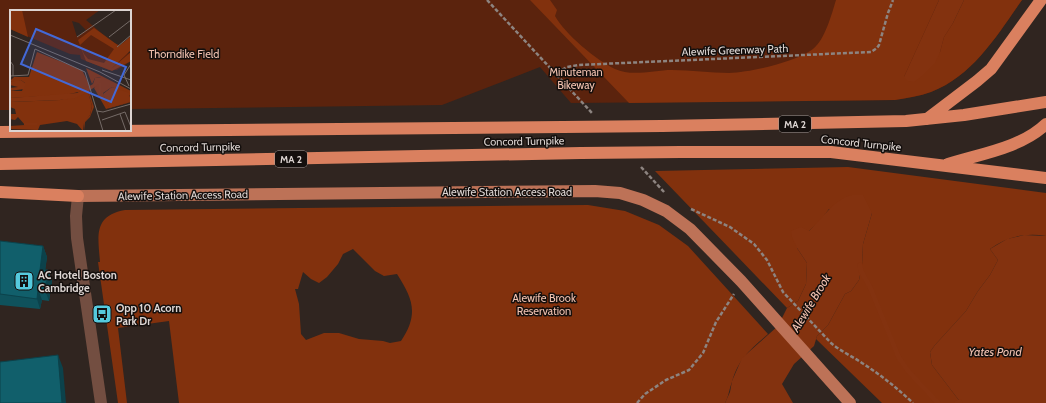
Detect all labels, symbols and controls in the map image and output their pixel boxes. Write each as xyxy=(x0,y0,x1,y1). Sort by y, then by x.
inset map xyxy=(10,10,131,131)
street label: Alewife Greenway Path xyxy=(681,41,789,59)
park label: Thorndike Field xyxy=(149,47,219,61)
park label: Minuteman Bikeway xyxy=(549,65,603,92)
road number: MA 2 xyxy=(779,116,811,132)
street label: Concord Turnpike xyxy=(820,132,902,154)
street label: Concord Turnpike xyxy=(483,133,565,149)
street label: Concord Turnpike xyxy=(159,139,241,155)
road number: MA 2 xyxy=(275,151,307,167)
street label: Alewife Station Access Road xyxy=(442,185,572,199)
street label: Alewife Station Access Road xyxy=(118,187,248,203)
place label: AC Hotel Boston Cambridge xyxy=(38,268,117,295)
building icon: AC Hotel Boston Cambridge xyxy=(13,270,35,292)
water label: Alewife Brook xyxy=(787,270,834,335)
park label: Alewife Brook Reservation xyxy=(512,291,576,318)
place label: Opp 10 Acorn Park Dr xyxy=(116,301,181,328)
bus stop icon: Opp 10 Acorn Park Dr xyxy=(91,303,113,325)
water label: Yates Pond xyxy=(968,344,1022,359)

